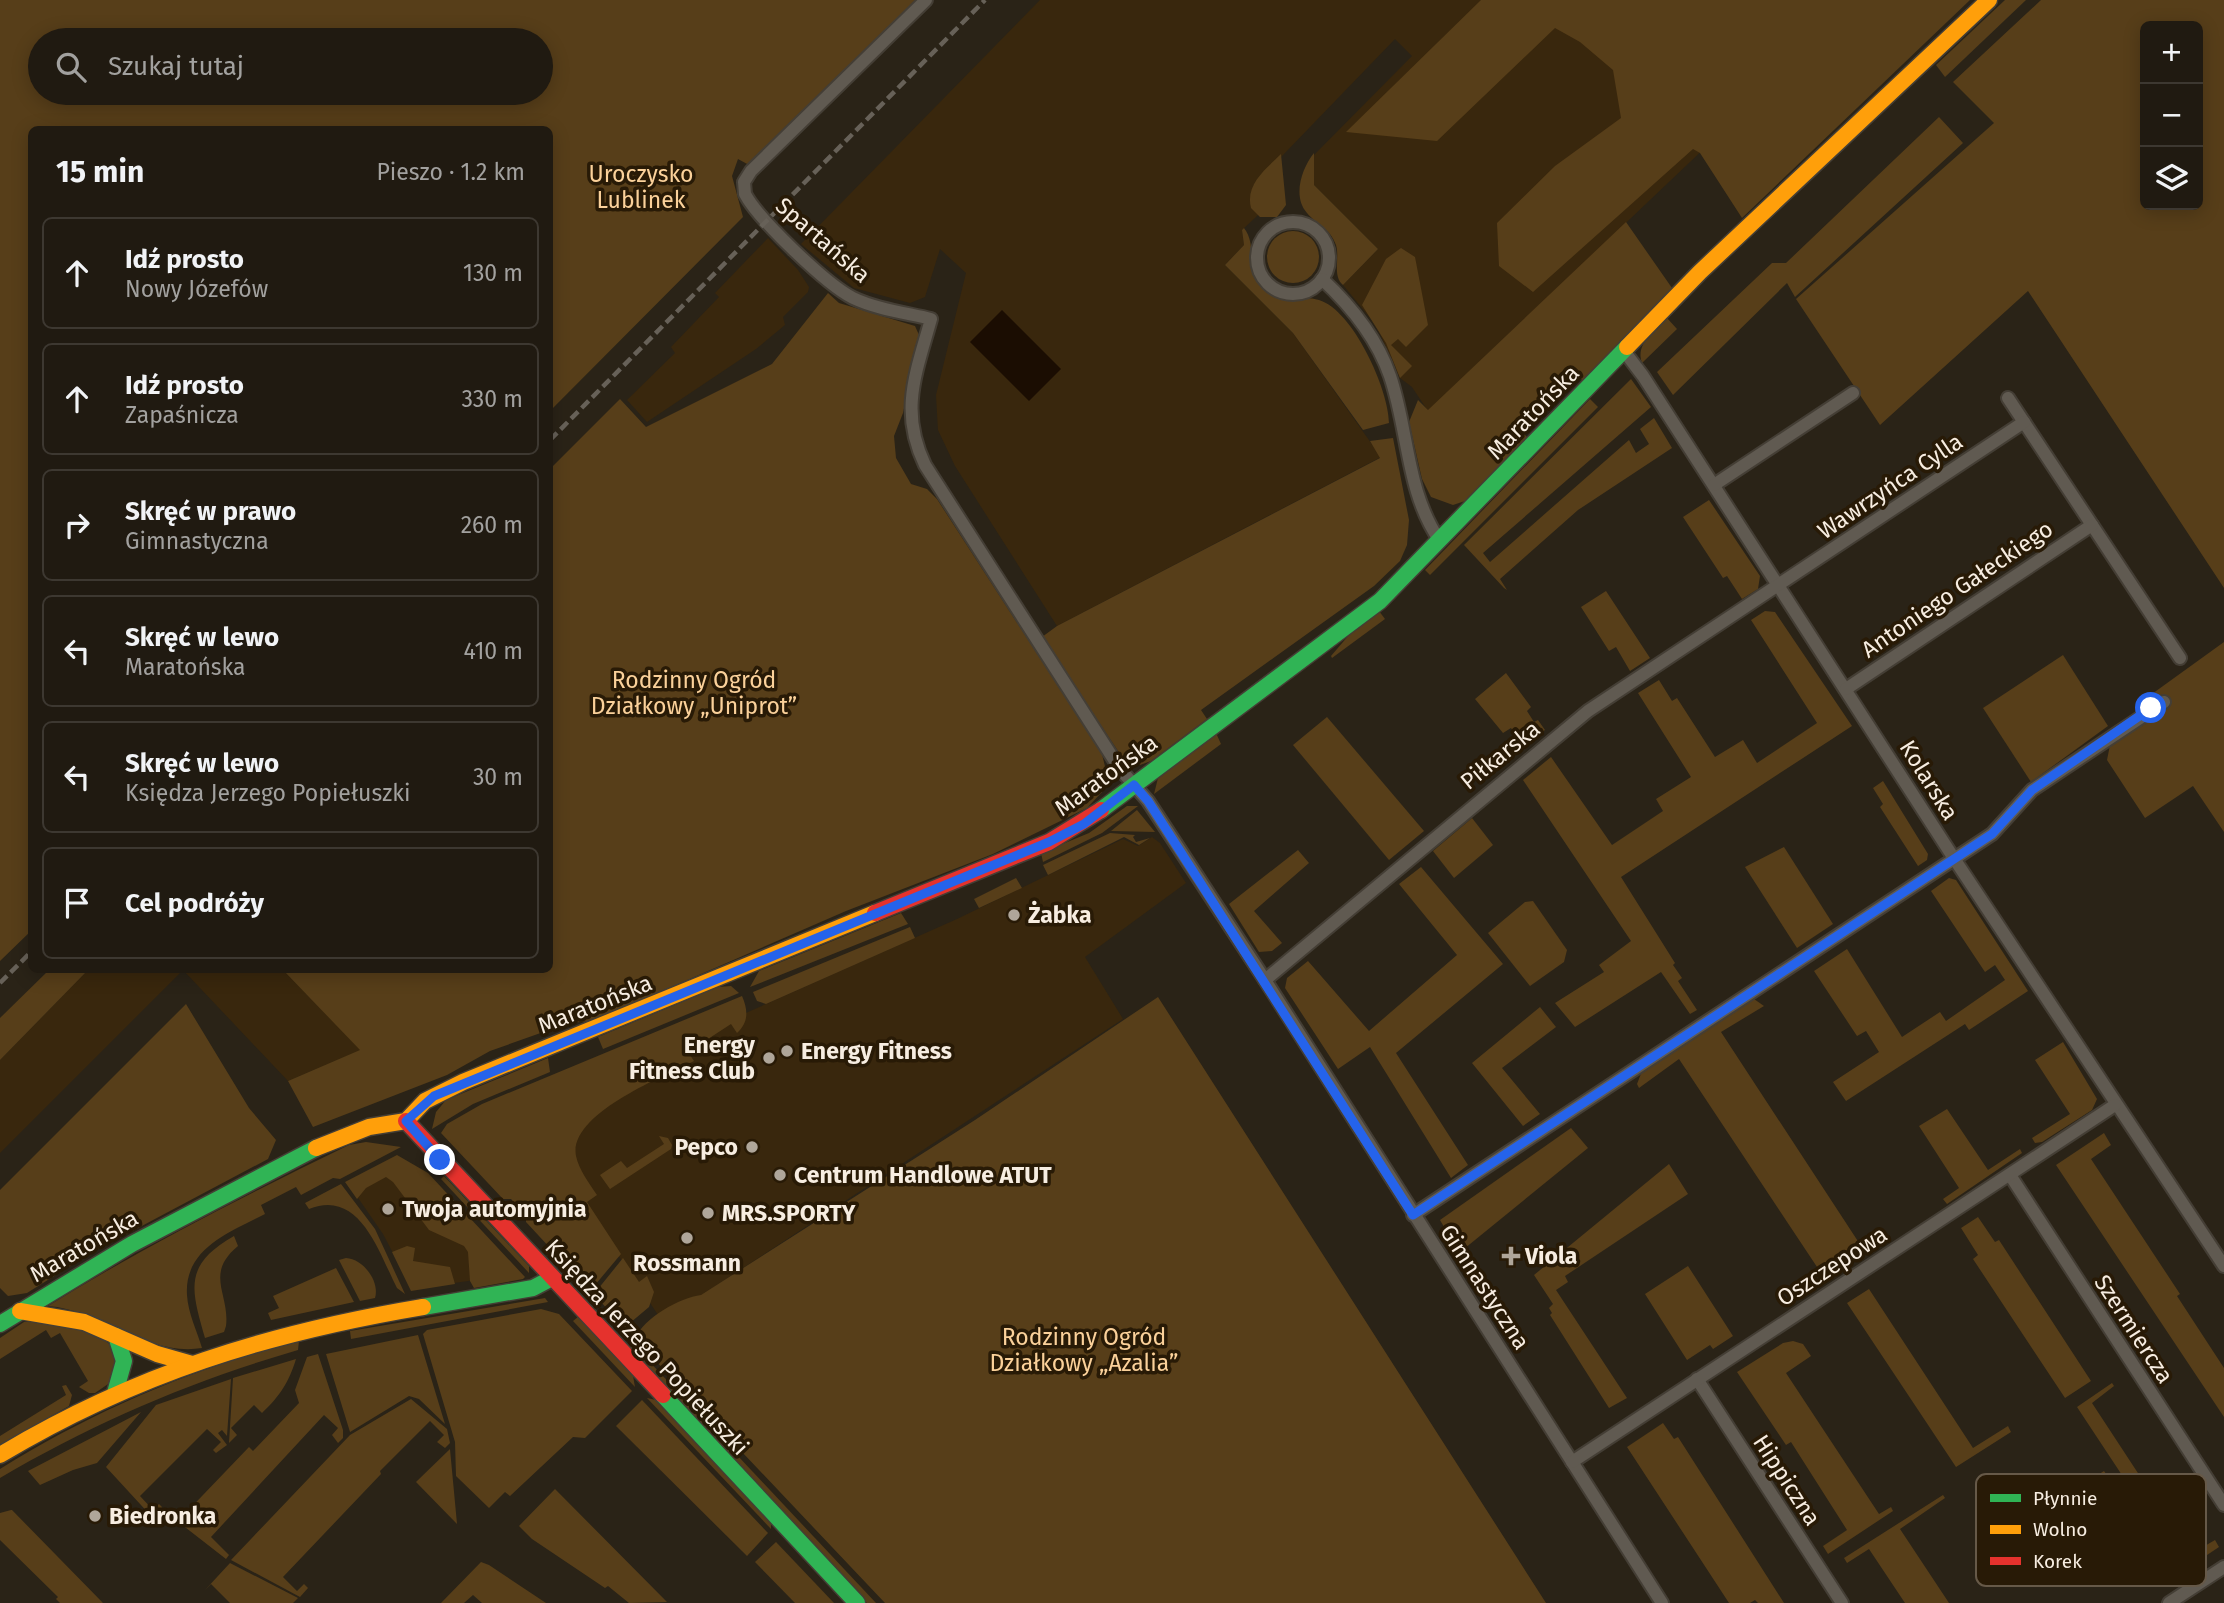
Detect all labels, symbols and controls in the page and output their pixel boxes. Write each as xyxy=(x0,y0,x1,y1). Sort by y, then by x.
map controls xyxy=(2140,21,2203,210)
button: + xyxy=(2140,21,2203,84)
search box xyxy=(28,28,553,105)
icon: search xyxy=(52,48,90,86)
text: Szukaj tutaj xyxy=(108,51,244,82)
button: − xyxy=(2140,84,2203,147)
button: layers xyxy=(2140,147,2203,210)
text: 15 min xyxy=(56,154,144,190)
text: Pieszo · 1.2 km xyxy=(376,158,525,186)
park label: Uroczysko Lublinek xyxy=(589,160,693,214)
street label: Spartańska xyxy=(770,191,876,289)
text: Idź prosto xyxy=(125,244,244,275)
icon: ahead xyxy=(58,254,96,292)
text: 130 m xyxy=(463,259,523,287)
text: Nowy Józefów xyxy=(125,275,268,303)
street label: Maratońska xyxy=(1481,359,1585,465)
text: Idź prosto xyxy=(125,370,244,401)
icon: ahead xyxy=(58,380,96,418)
text: 330 m xyxy=(461,385,523,413)
text: Zapaśnicza xyxy=(125,401,239,429)
street label: Wawrzyńca Cylla xyxy=(1812,427,1968,545)
text: Skręć w prawo xyxy=(125,496,296,527)
icon: right xyxy=(58,506,96,544)
text: 260 m xyxy=(461,511,523,539)
street label: Antoniego Gałeckiego xyxy=(1856,515,2058,663)
text: Gimnastyczna xyxy=(125,527,269,555)
text: Skręć w lewo xyxy=(125,622,279,653)
icon: left xyxy=(58,632,96,670)
text: 410 m xyxy=(463,637,523,665)
text: Maratońska xyxy=(125,653,246,681)
park label: Rodzinny Ogród Działkowy „Uniprot” xyxy=(591,666,797,720)
route start xyxy=(2135,692,2166,723)
street label: Piłkarska xyxy=(1455,714,1545,796)
street label: Maratońska xyxy=(1049,728,1163,822)
street label: Kolarska xyxy=(1894,735,1964,825)
text: Skręć w lewo xyxy=(125,748,279,779)
icon: left xyxy=(58,758,96,796)
text: 30 m xyxy=(473,763,523,791)
text: Księdza Jerzego Popiełuszki xyxy=(125,779,411,807)
icon: arrive xyxy=(58,884,96,922)
text: Cel podróży xyxy=(125,888,264,919)
place label: Żabka xyxy=(1028,900,1092,929)
marker: Żabka xyxy=(1006,907,1022,923)
street label: Maratońska xyxy=(534,968,656,1040)
place label: Energy Fitness Club xyxy=(629,1031,756,1085)
place label: Energy Fitness xyxy=(801,1037,952,1065)
marker: Energy Fitness xyxy=(779,1043,795,1059)
marker: Energy Fitness Club xyxy=(761,1050,777,1066)
place label: Pepco xyxy=(674,1133,738,1161)
marker: Pepco xyxy=(744,1139,760,1155)
route end xyxy=(424,1144,455,1175)
place label: Centrum Handlowe ATUT xyxy=(794,1161,1052,1189)
marker: Centrum Handlowe ATUT xyxy=(772,1167,788,1183)
place label: Twoja automyjnia xyxy=(402,1195,587,1223)
place label: MRS.SPORTY xyxy=(722,1199,856,1227)
marker: Twoja automyjnia xyxy=(380,1201,396,1217)
street label: Maratońska xyxy=(25,1204,143,1288)
marker: MRS.SPORTY xyxy=(700,1205,716,1221)
street label: Gimnastyczna xyxy=(1434,1219,1536,1355)
street label: Oszczepowa xyxy=(1772,1220,1892,1312)
marker: Rossmann xyxy=(679,1230,695,1246)
street label: Księdza Jerzego Popiełuszki xyxy=(539,1233,755,1461)
place label: Viola xyxy=(1524,1242,1577,1270)
marker: Viola xyxy=(1503,1248,1519,1264)
place label: Rossmann xyxy=(633,1249,741,1277)
street label: Szermiercza xyxy=(2089,1269,2179,1389)
park label: Rodzinny Ogród Działkowy „Azalia” xyxy=(990,1323,1178,1377)
street label: Hippiczna xyxy=(1747,1429,1827,1531)
legend xyxy=(1976,1474,2206,1586)
text: Płynnie xyxy=(2033,1487,2097,1510)
place label: Biedronka xyxy=(109,1502,216,1530)
marker: Biedronka xyxy=(87,1508,103,1524)
text: Wolno xyxy=(2033,1518,2087,1541)
text: Korek xyxy=(2033,1550,2082,1573)

